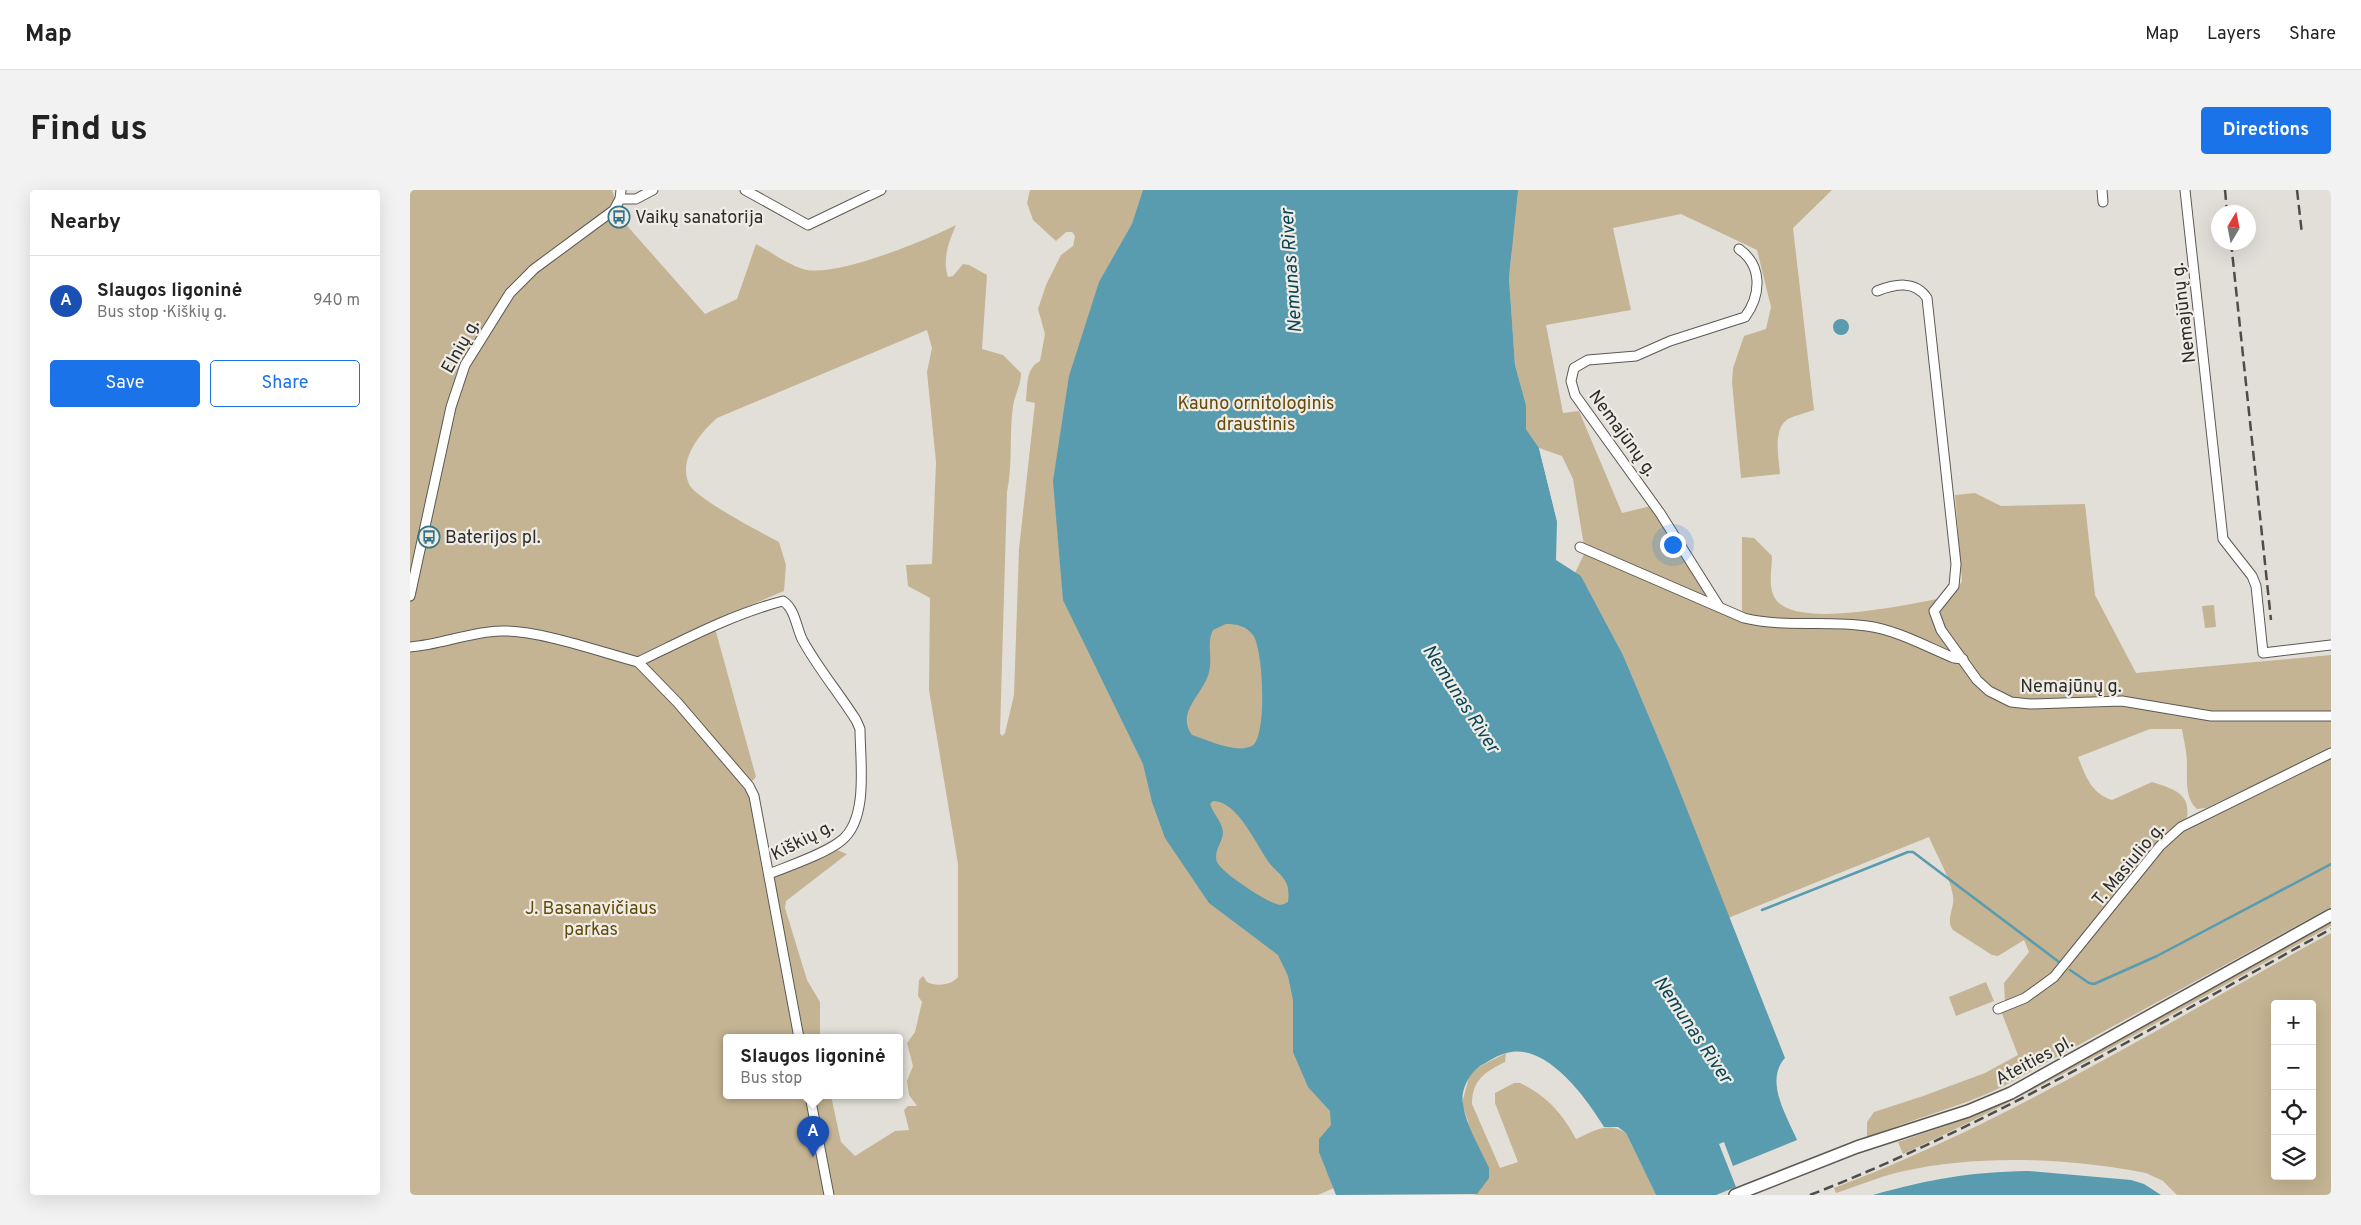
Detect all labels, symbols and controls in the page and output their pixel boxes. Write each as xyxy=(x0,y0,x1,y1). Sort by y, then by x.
text: Map xyxy=(25,20,72,50)
text: Map xyxy=(2145,23,2179,46)
text: Layers xyxy=(2207,23,2261,46)
text: Share xyxy=(2289,23,2336,46)
button: Directions xyxy=(2201,107,2331,154)
text: Find us xyxy=(30,108,148,152)
bus stop icon: Vaikų sanatorija xyxy=(607,205,631,229)
north arrow xyxy=(2211,205,2256,250)
water label: Nemunas River xyxy=(1276,206,1308,334)
place label: Vaikų sanatorija xyxy=(635,207,763,230)
text: Nearby xyxy=(50,209,121,236)
street label: Nemajūnų g. xyxy=(2167,261,2202,365)
text: Slaugos ligoninė xyxy=(97,279,242,303)
text: A xyxy=(60,291,72,311)
text: 940 m xyxy=(313,291,360,311)
text: Bus stop · Kiškių g. xyxy=(97,303,226,323)
street label: Elnių g. xyxy=(437,315,486,378)
button: Save xyxy=(50,360,200,407)
button: Share xyxy=(210,360,360,407)
street label: Nemajūnų g. xyxy=(1583,386,1661,482)
park label: Kauno ornitologinis draustinis xyxy=(1177,393,1335,437)
bus stop icon: Baterijos pl. xyxy=(417,525,441,549)
place label: Baterijos pl. xyxy=(445,527,541,550)
your location xyxy=(1660,532,1686,558)
water label: Nemunas River xyxy=(1416,640,1505,759)
street label: Nemajūnų g. xyxy=(2020,676,2122,699)
street label: Kiškių g. xyxy=(767,816,838,867)
street label: T. Masiulio g. xyxy=(2088,819,2170,911)
park label: J. Basanavičiaus parkas xyxy=(525,898,657,942)
water label: Nemunas River xyxy=(1647,972,1738,1090)
map controls xyxy=(2271,1000,2316,1180)
button: + xyxy=(2271,1000,2316,1045)
street label: Ateities pl. xyxy=(1992,1031,2078,1091)
popup xyxy=(723,1034,903,1099)
text: Slaugos ligoninė xyxy=(740,1045,886,1069)
button: − xyxy=(2271,1045,2316,1090)
text: Bus stop xyxy=(740,1069,802,1089)
button: locate xyxy=(2271,1090,2316,1135)
pin: A xyxy=(797,1116,829,1157)
button: layers xyxy=(2271,1135,2316,1180)

